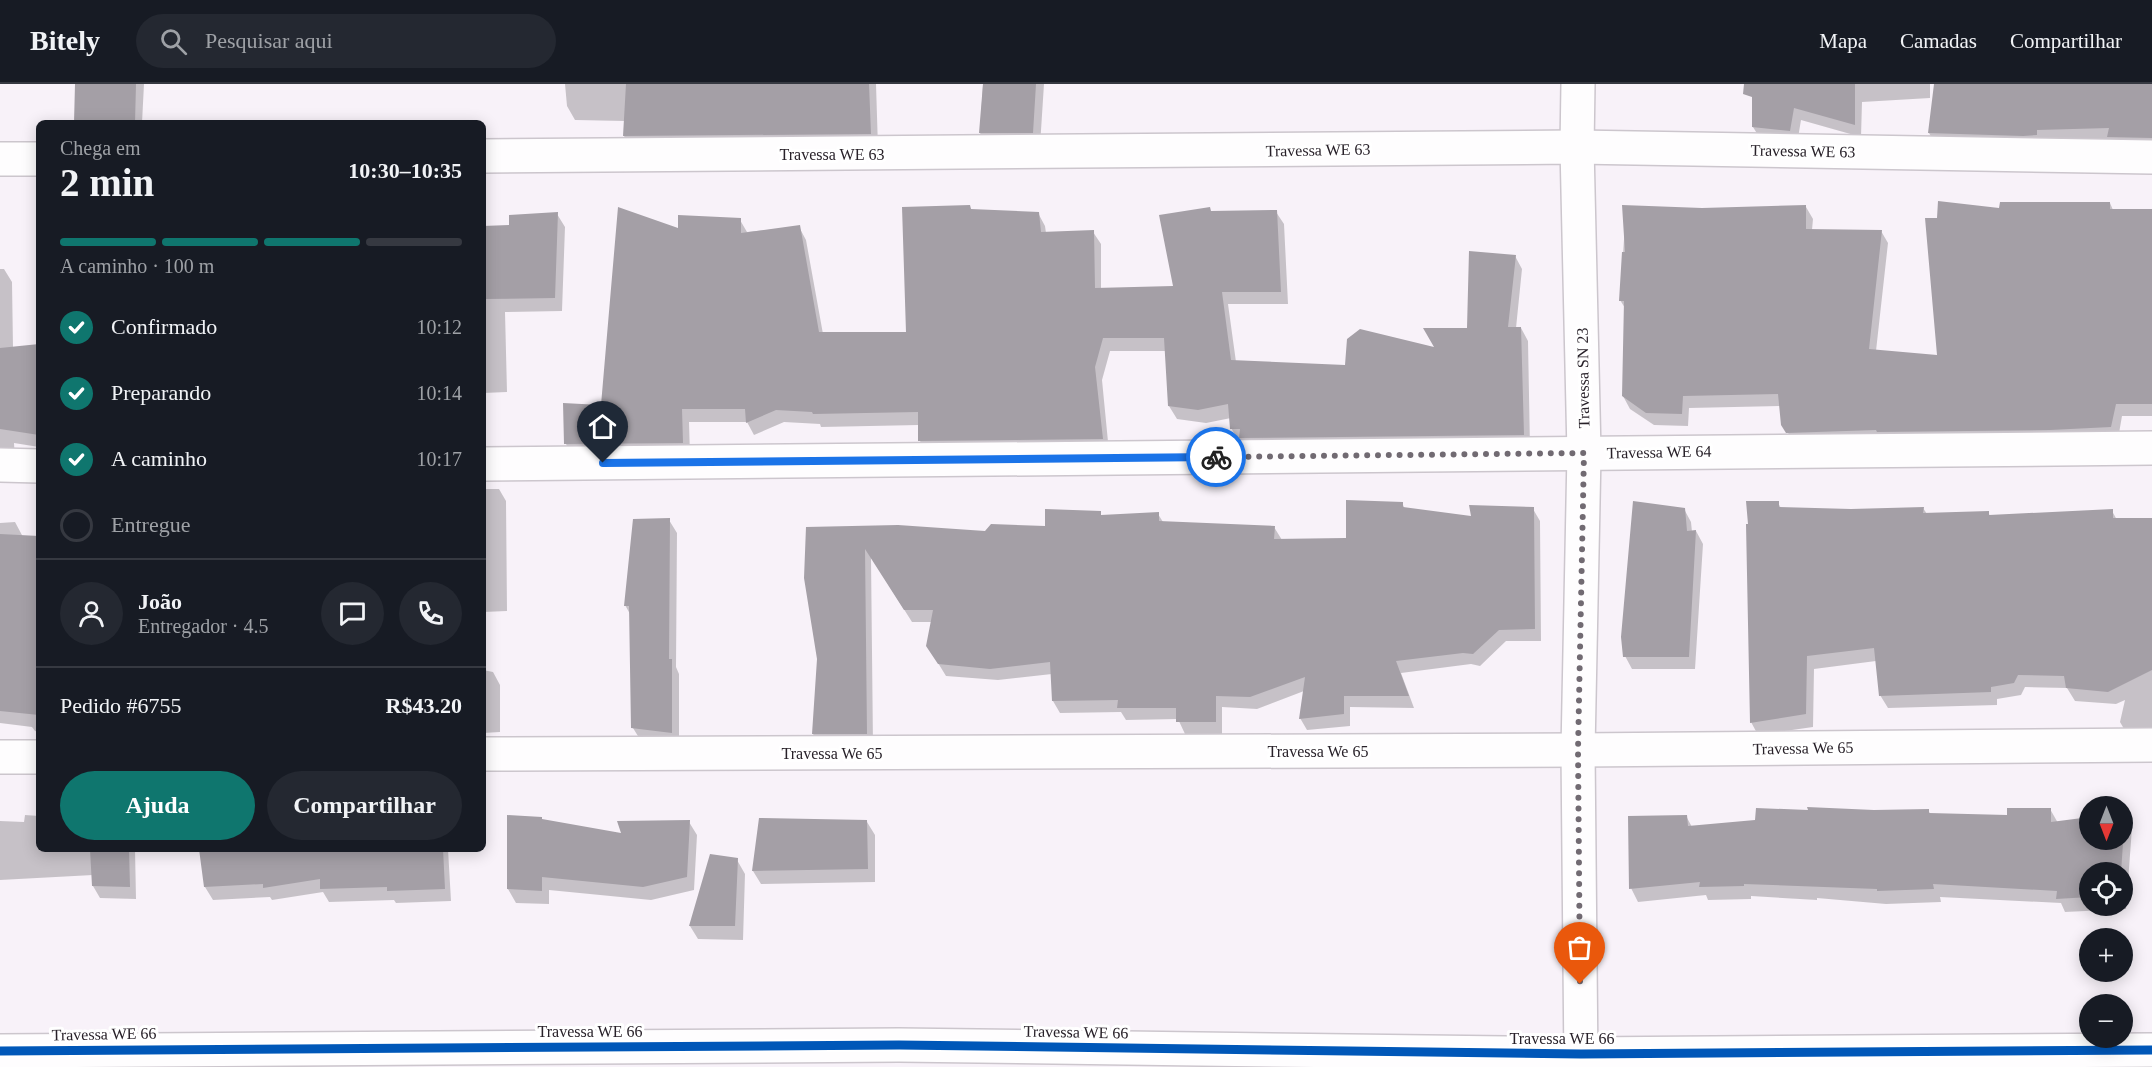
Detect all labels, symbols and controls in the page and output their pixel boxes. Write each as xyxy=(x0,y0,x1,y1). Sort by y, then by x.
search box xyxy=(136,14,556,68)
text: Bitely xyxy=(30,25,100,56)
icon: search xyxy=(157,25,190,58)
text: Pesquisar aqui xyxy=(205,28,333,53)
text: Mapa xyxy=(1819,29,1867,53)
text: Camadas xyxy=(1900,29,1977,53)
text: Compartilhar xyxy=(2010,29,2122,53)
text: Chega em xyxy=(60,137,141,159)
street label: Travessa WE 63 xyxy=(1265,141,1371,159)
street label: Travessa WE 63 xyxy=(1750,142,1856,160)
street label: Travessa WE 63 xyxy=(780,146,884,163)
text: 10:30–10:35 xyxy=(348,158,462,183)
text: 2 min xyxy=(60,161,154,204)
text: A caminho · 100 m xyxy=(60,255,214,277)
icon: check xyxy=(60,311,93,344)
text: Confirmado xyxy=(111,314,217,339)
text: 10:12 xyxy=(416,316,462,338)
street label: Travessa SN 23 xyxy=(1574,327,1592,429)
icon: check xyxy=(60,377,93,410)
text: Preparando xyxy=(111,380,211,405)
text: 10:14 xyxy=(416,382,462,404)
pin xyxy=(577,401,628,463)
icon: home xyxy=(586,410,619,443)
courier xyxy=(1186,427,1246,487)
icon: bike xyxy=(1200,441,1233,474)
icon: check xyxy=(60,443,93,476)
street label: Travessa WE 64 xyxy=(1606,443,1712,461)
text: A caminho xyxy=(111,446,207,471)
text: 10:17 xyxy=(416,448,462,470)
text: Entregue xyxy=(111,512,190,537)
button: person xyxy=(60,582,123,645)
button: chat xyxy=(321,582,384,645)
button: phone xyxy=(399,582,462,645)
text: João xyxy=(138,589,182,614)
text: Entregador · 4.5 xyxy=(138,615,269,637)
text: Pedido #6755 xyxy=(60,693,182,718)
text: R$43.20 xyxy=(386,693,462,718)
street label: Travessa We 65 xyxy=(1752,739,1854,757)
street label: Travessa We 65 xyxy=(1268,743,1368,760)
street label: Travessa We 65 xyxy=(782,745,882,762)
button: Ajuda xyxy=(60,771,255,840)
button: Compartilhar xyxy=(267,771,462,840)
north arrow xyxy=(2079,796,2133,850)
map controls xyxy=(2079,796,2133,1048)
button: locate xyxy=(2079,862,2133,916)
pin xyxy=(1554,922,1605,984)
button: + xyxy=(2079,928,2133,982)
icon: bag xyxy=(1563,931,1596,964)
button: − xyxy=(2079,994,2133,1048)
street label: Travessa WE 66 xyxy=(538,1023,642,1040)
street label: Travessa WE 66 xyxy=(1023,1023,1129,1041)
street label: Travessa WE 66 xyxy=(51,1025,157,1043)
street label: Travessa WE 66 xyxy=(1510,1030,1614,1047)

